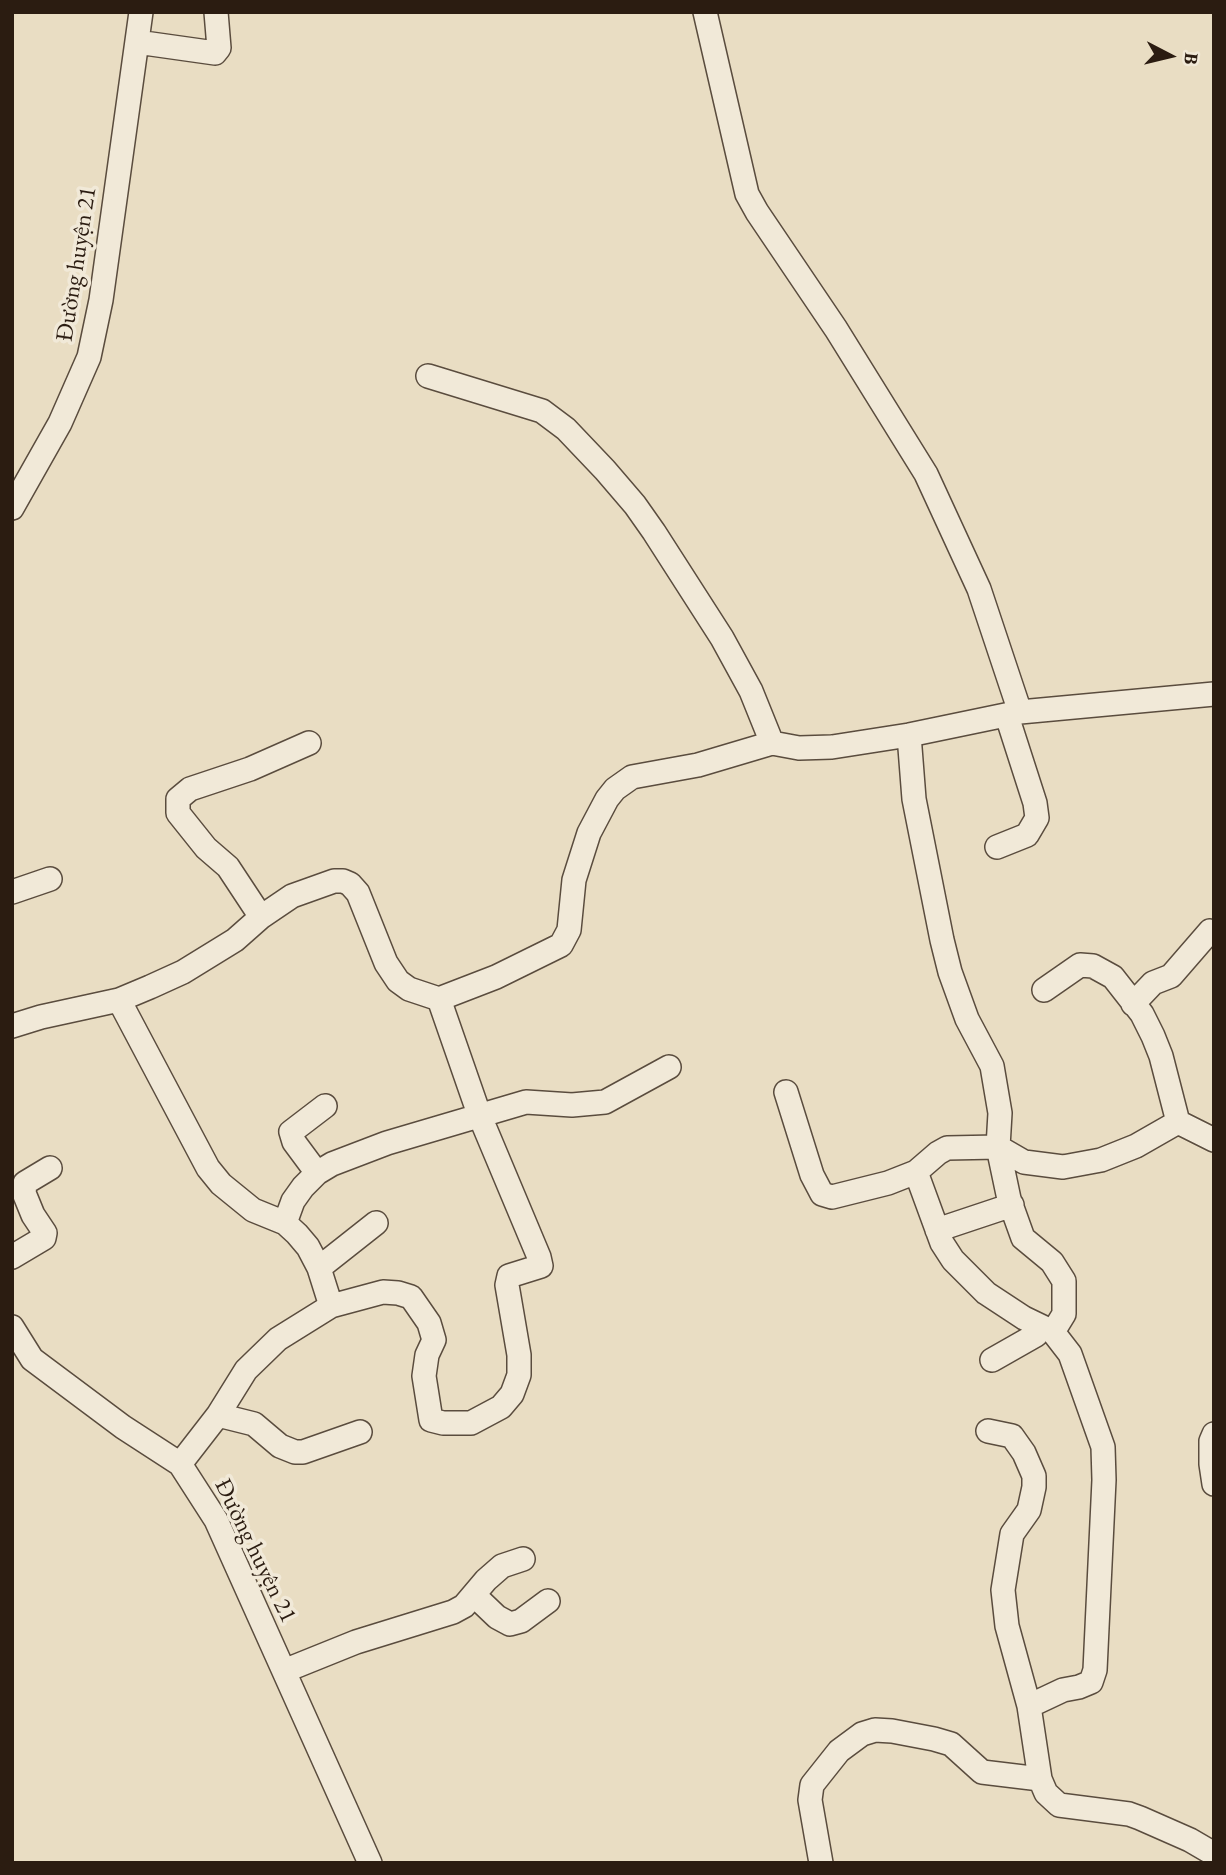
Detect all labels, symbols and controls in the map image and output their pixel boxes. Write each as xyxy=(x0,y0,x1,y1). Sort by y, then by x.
north arrow xyxy=(1135,21,1205,91)
text: B xyxy=(1178,51,1204,66)
street label: Đường huyện 21 xyxy=(51,185,103,343)
street label: Đường huyện 21 xyxy=(208,1474,302,1628)

